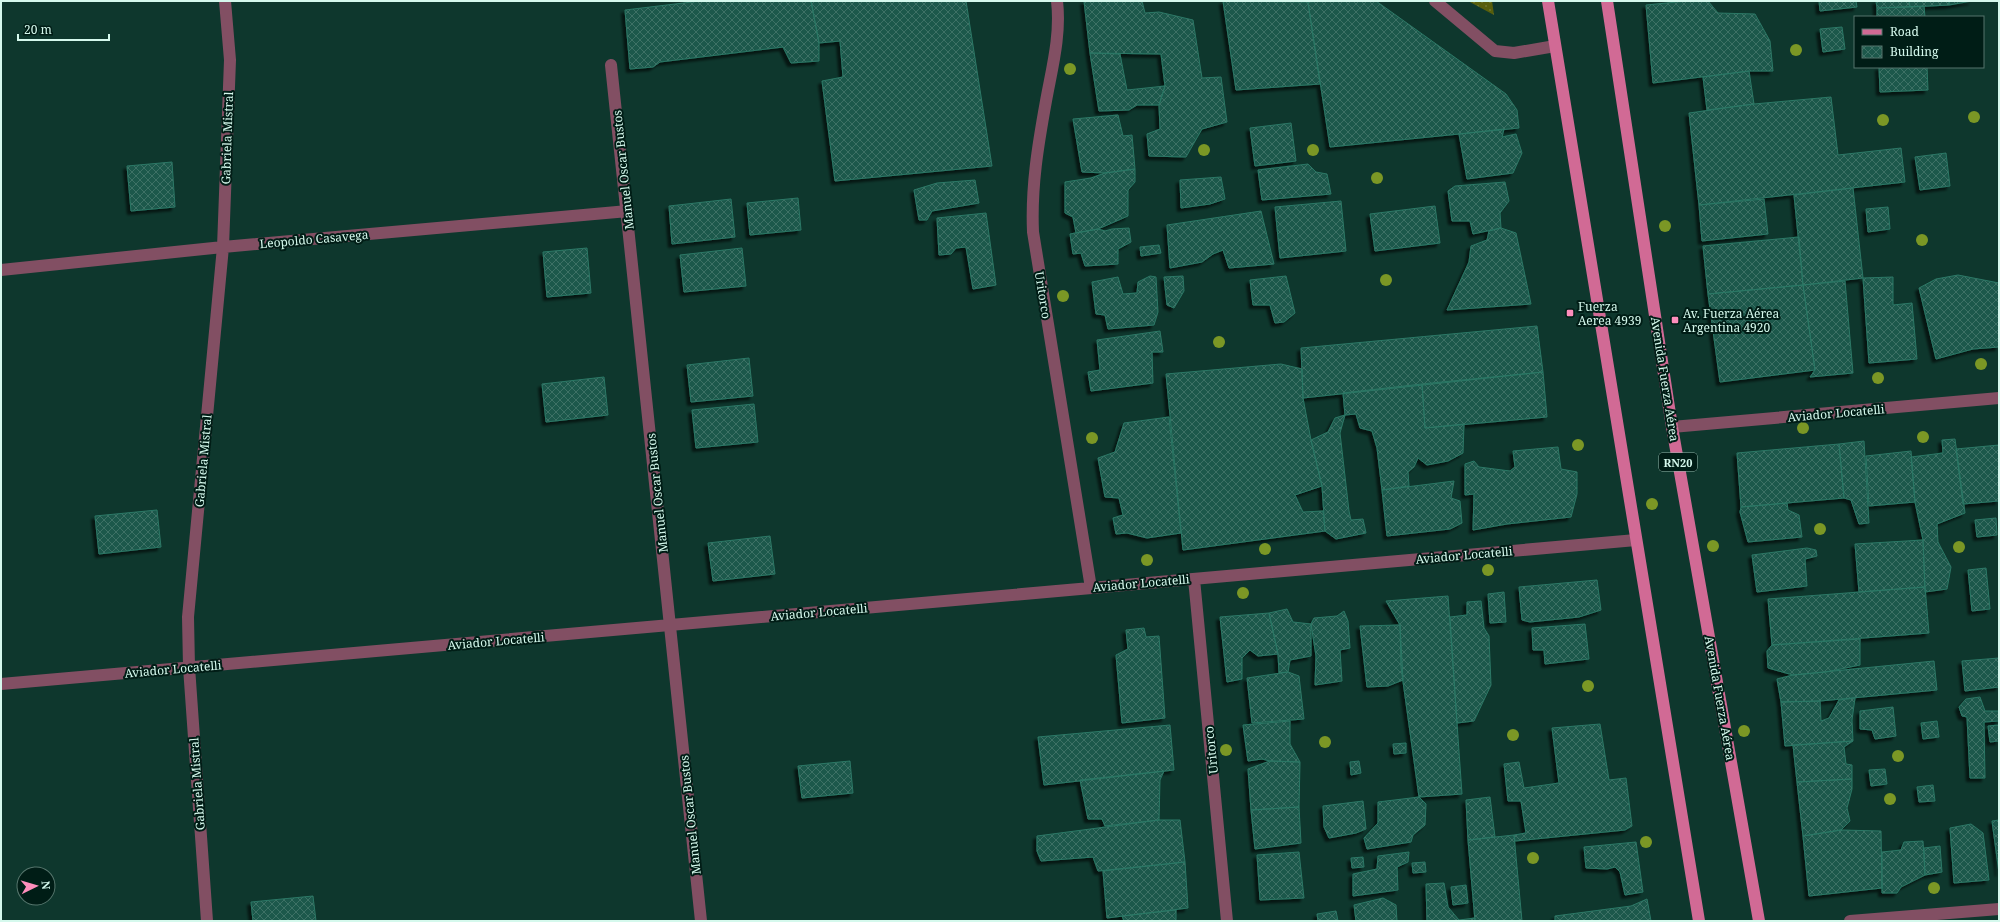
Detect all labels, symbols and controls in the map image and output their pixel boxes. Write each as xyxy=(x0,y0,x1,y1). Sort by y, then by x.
scale bar xyxy=(18,16,109,42)
legend xyxy=(1854,16,1984,68)
text: 20 m xyxy=(24,21,52,38)
text: Road xyxy=(1890,23,1920,40)
text: Building xyxy=(1890,43,1939,60)
street label: Gabriela Mistral xyxy=(217,91,237,185)
street label: Manuel Oscar Bustos xyxy=(608,110,638,230)
street label: Leopoldo Casavega xyxy=(259,226,369,252)
street label: Uritorco xyxy=(1031,270,1055,320)
place label: Fuerza Aerea 4939 xyxy=(1578,298,1641,329)
place label: Av. Fuerza Aérea Argentina 4920 xyxy=(1683,305,1779,336)
marker: Fuerza Aerea 4939 xyxy=(1565,308,1575,318)
street label: Avenida Fuerza Aérea xyxy=(1647,315,1683,443)
marker: Av. Fuerza Aérea Argentina 4920 xyxy=(1670,315,1680,325)
street label: Aviador Locatelli xyxy=(1787,400,1885,426)
street label: Gabriela Mistral xyxy=(190,414,216,508)
street label: Manuel Oscar Bustos xyxy=(642,433,672,553)
road number: RN20 xyxy=(1659,453,1697,471)
street label: Aviador Locatelli xyxy=(1415,542,1513,568)
street label: Aviador Locatelli xyxy=(1092,570,1190,596)
street label: Aviador Locatelli xyxy=(770,599,868,625)
street label: Aviador Locatelli xyxy=(447,628,545,654)
street label: Avenida Fuerza Aérea xyxy=(1701,634,1739,762)
street label: Aviador Locatelli xyxy=(124,656,222,682)
street label: Uritorco xyxy=(1200,725,1222,775)
street label: Gabriela Mistral xyxy=(185,737,209,831)
street label: Manuel Oscar Bustos xyxy=(675,755,705,875)
north arrow xyxy=(16,866,56,906)
text: N xyxy=(39,880,54,890)

